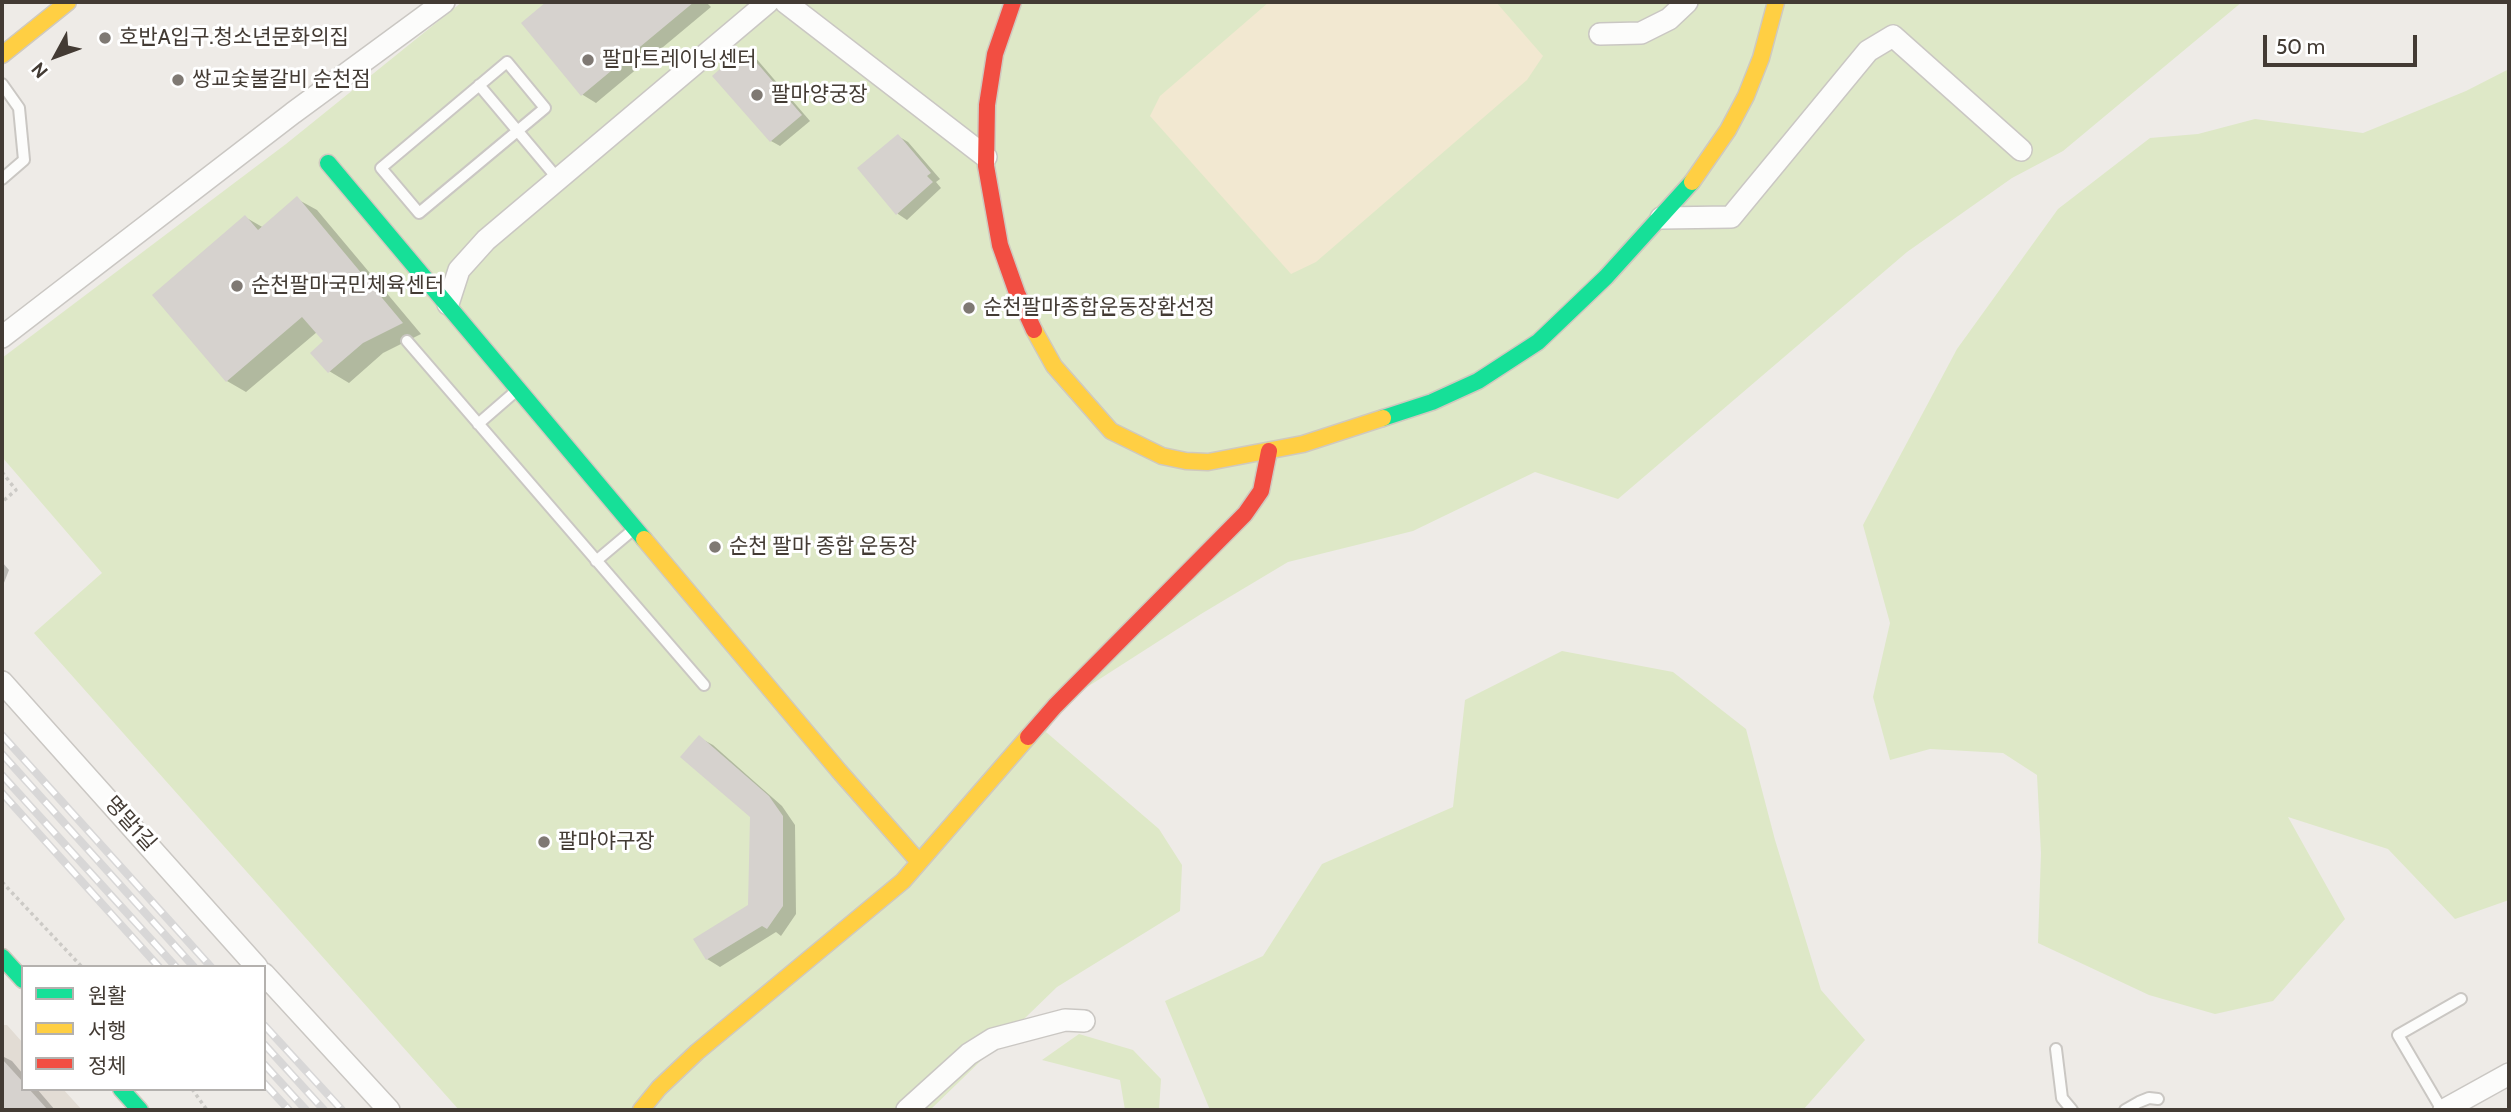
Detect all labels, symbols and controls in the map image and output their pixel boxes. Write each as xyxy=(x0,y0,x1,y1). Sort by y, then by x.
north arrow xyxy=(21,21,91,91)
scale bar xyxy=(2266,21,2420,65)
place label: 호반A입구.청소년문화의집 xyxy=(119,25,349,51)
marker: 호반A입구.청소년문화의집 xyxy=(97,30,113,46)
text: 50 m xyxy=(2276,34,2325,59)
place label: 팔마트레이닝센터 xyxy=(602,47,757,73)
marker: 팔마트레이닝센터 xyxy=(580,52,596,68)
text: N xyxy=(27,57,53,83)
place label: 쌍교숯불갈비 순천점 xyxy=(192,67,371,93)
marker: 쌍교숯불갈비 순천점 xyxy=(170,72,186,88)
place label: 팔마양궁장 xyxy=(771,82,868,108)
marker: 팔마양궁장 xyxy=(749,87,765,103)
place label: 순천팔마국민체육센터 xyxy=(251,273,444,299)
marker: 순천팔마국민체육센터 xyxy=(229,278,245,294)
place label: 순천팔마종합운동장환선정 xyxy=(983,295,1215,321)
marker: 순천팔마종합운동장환선정 xyxy=(961,300,977,316)
place label: 순천 팔마 종합 운동장 xyxy=(729,534,917,560)
marker: 순천 팔마 종합 운동장 xyxy=(707,539,723,555)
street label: 명말1길 xyxy=(99,791,161,857)
place label: 팔마야구장 xyxy=(558,829,655,855)
marker: 팔마야구장 xyxy=(536,834,552,850)
legend xyxy=(21,965,266,1091)
text: 원활 xyxy=(88,983,127,1008)
text: 서행 xyxy=(88,1018,127,1043)
text: 정체 xyxy=(88,1053,127,1078)

